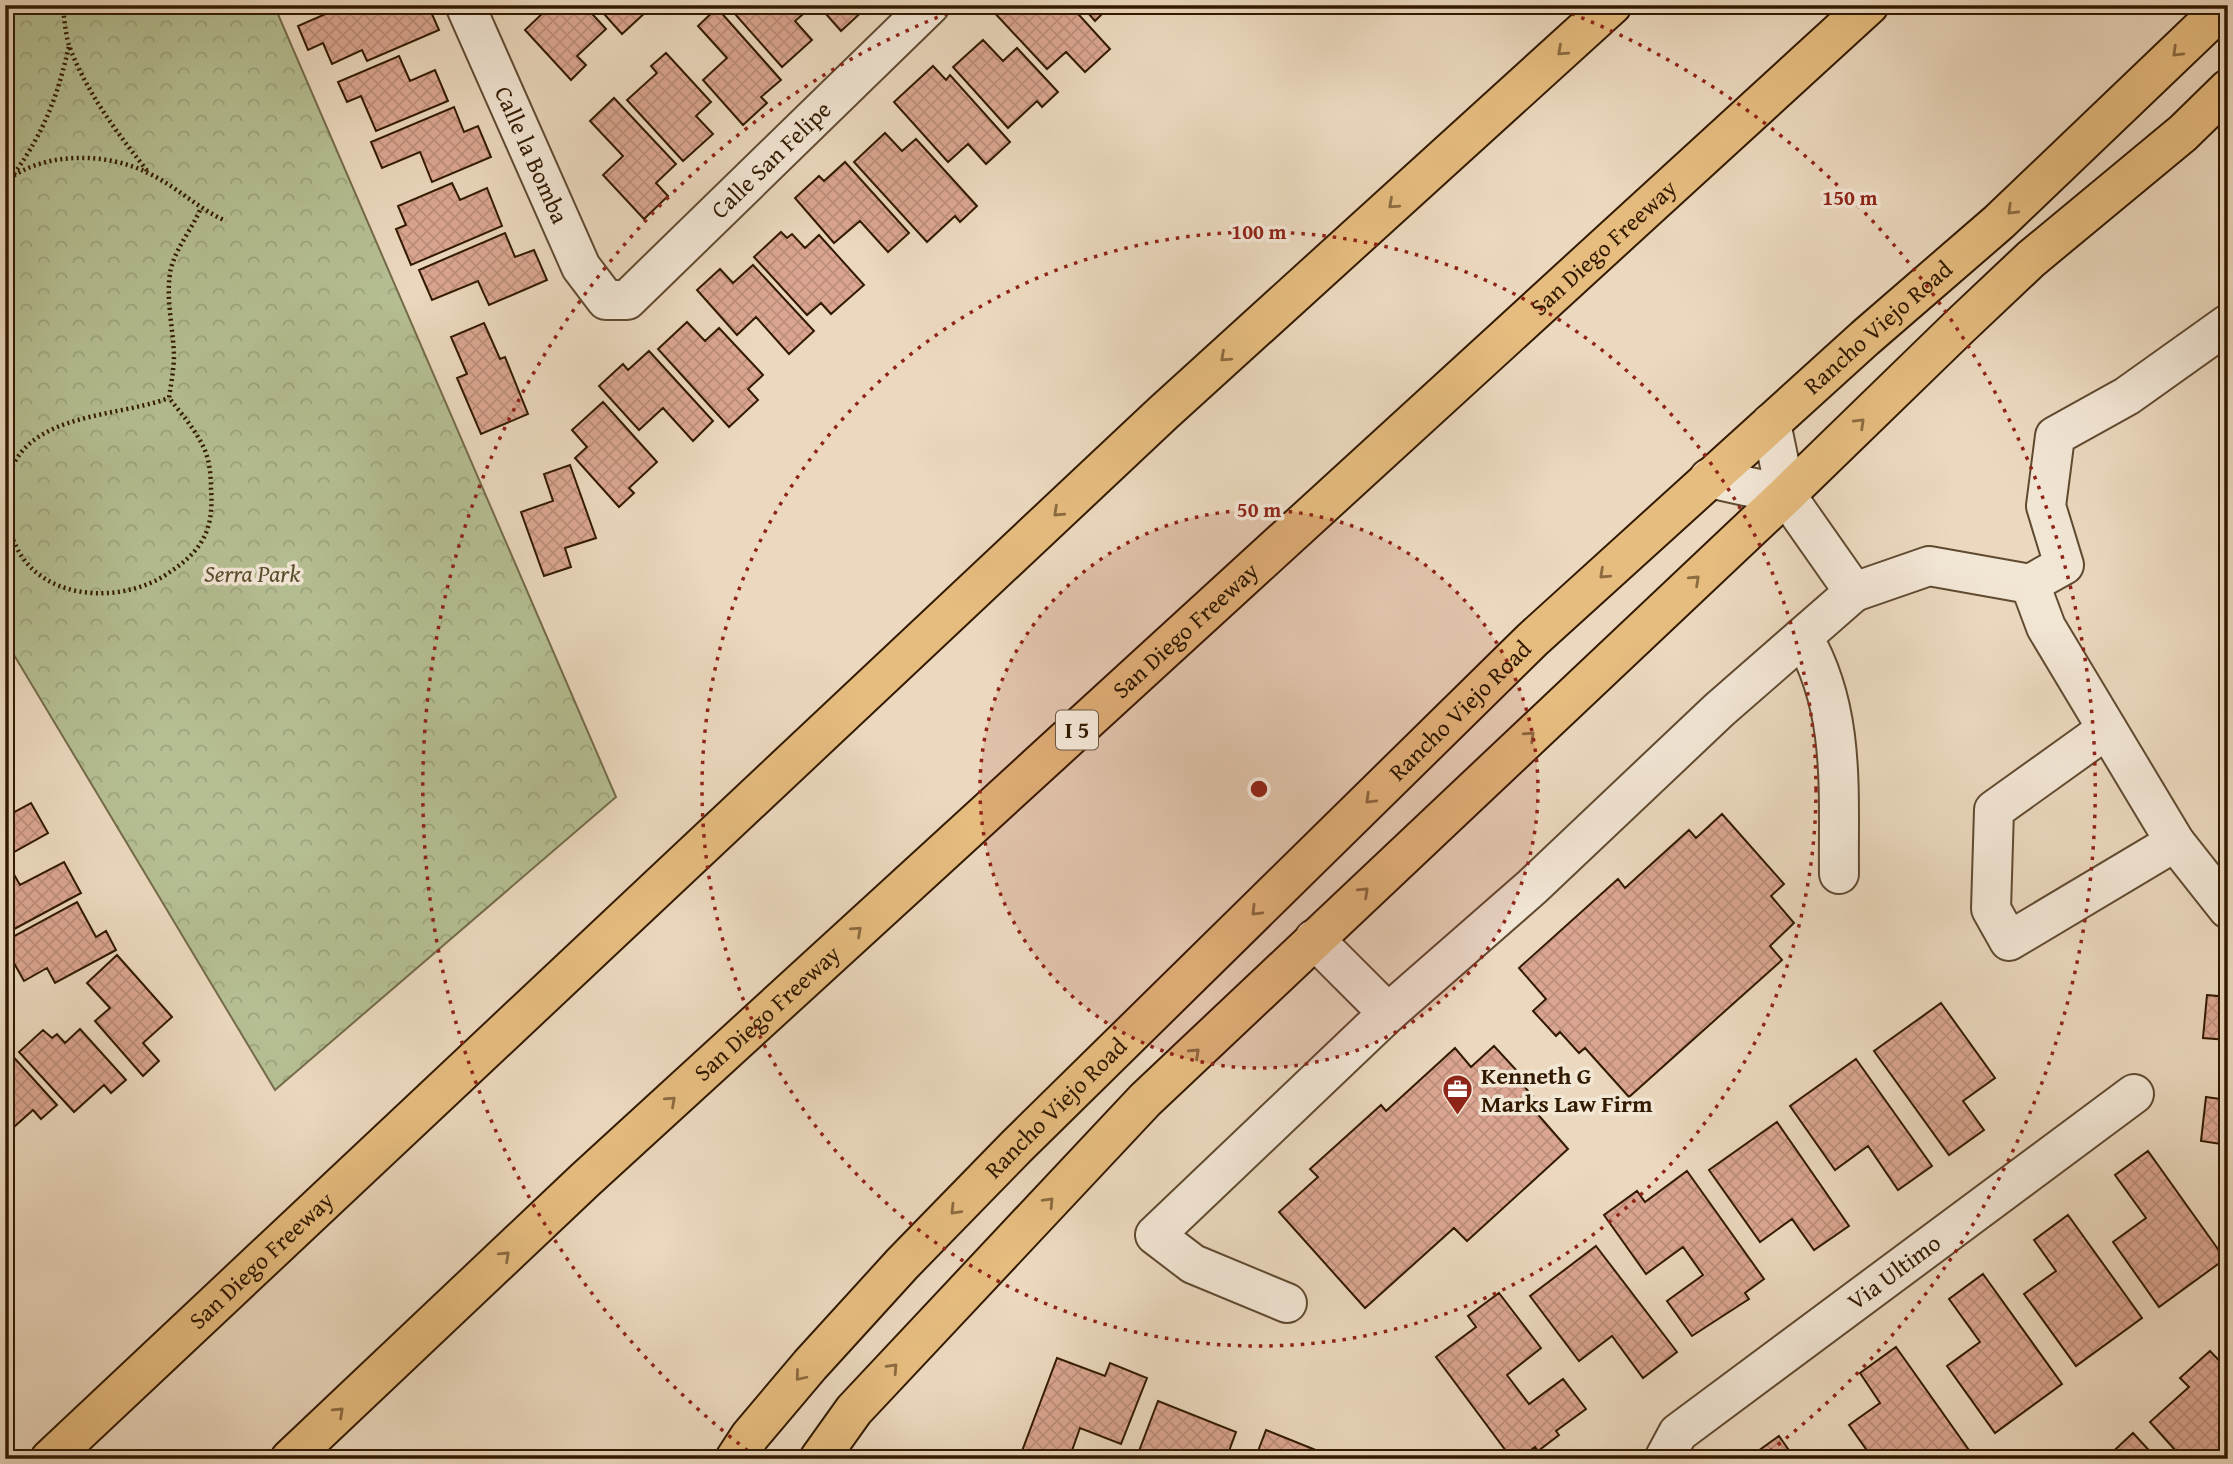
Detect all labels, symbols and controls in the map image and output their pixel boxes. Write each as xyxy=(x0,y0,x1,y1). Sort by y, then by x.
one-way arrow xyxy=(1557,43,1570,55)
one-way arrow xyxy=(2172,44,2185,57)
street label: Calle la Bomba xyxy=(486,80,578,230)
street label: Calle San Felipe xyxy=(703,92,839,226)
street label: San Diego Freeway xyxy=(1522,171,1685,324)
text: 150 m xyxy=(1822,182,1878,213)
one-way arrow xyxy=(1388,196,1401,208)
one-way arrow xyxy=(2007,201,2020,214)
text: 100 m xyxy=(1231,216,1287,247)
street label: Rancho Viejo Road xyxy=(1796,252,1960,403)
one-way arrow xyxy=(1220,349,1233,361)
one-way arrow xyxy=(1851,419,1864,432)
text: 50 m xyxy=(1237,494,1281,525)
one-way arrow xyxy=(1053,503,1066,516)
street label: San Diego Freeway xyxy=(1104,554,1266,706)
park label: Serra Park xyxy=(204,556,300,591)
one-way arrow xyxy=(1599,565,1612,578)
one-way arrow xyxy=(1687,576,1700,589)
street label: Rancho Viejo Road xyxy=(1380,632,1539,789)
road number: I 5 xyxy=(1056,710,1098,750)
one-way arrow xyxy=(1522,732,1535,745)
centre of rings xyxy=(1247,777,1271,801)
one-way arrow xyxy=(1365,791,1378,804)
one-way arrow xyxy=(1356,888,1369,901)
one-way arrow xyxy=(1251,903,1264,916)
one-way arrow xyxy=(849,926,862,939)
street label: San Diego Freeway xyxy=(686,937,848,1089)
street label: Rancho Viejo Road xyxy=(976,1029,1135,1186)
one-way arrow xyxy=(1186,1049,1199,1061)
place label: Kenneth G Marks Law Firm xyxy=(1481,1058,1653,1121)
office icon: Kenneth G Marks Law Firm xyxy=(1441,1073,1475,1117)
one-way arrow xyxy=(663,1097,676,1109)
street label: San Diego Freeway xyxy=(181,1183,341,1337)
one-way arrow xyxy=(1041,1197,1053,1210)
one-way arrow xyxy=(951,1201,964,1214)
street label: Via Ultimo xyxy=(1840,1225,1948,1318)
one-way arrow xyxy=(496,1251,509,1264)
one-way arrow xyxy=(885,1363,898,1376)
one-way arrow xyxy=(796,1368,808,1381)
one-way arrow xyxy=(331,1407,344,1420)

